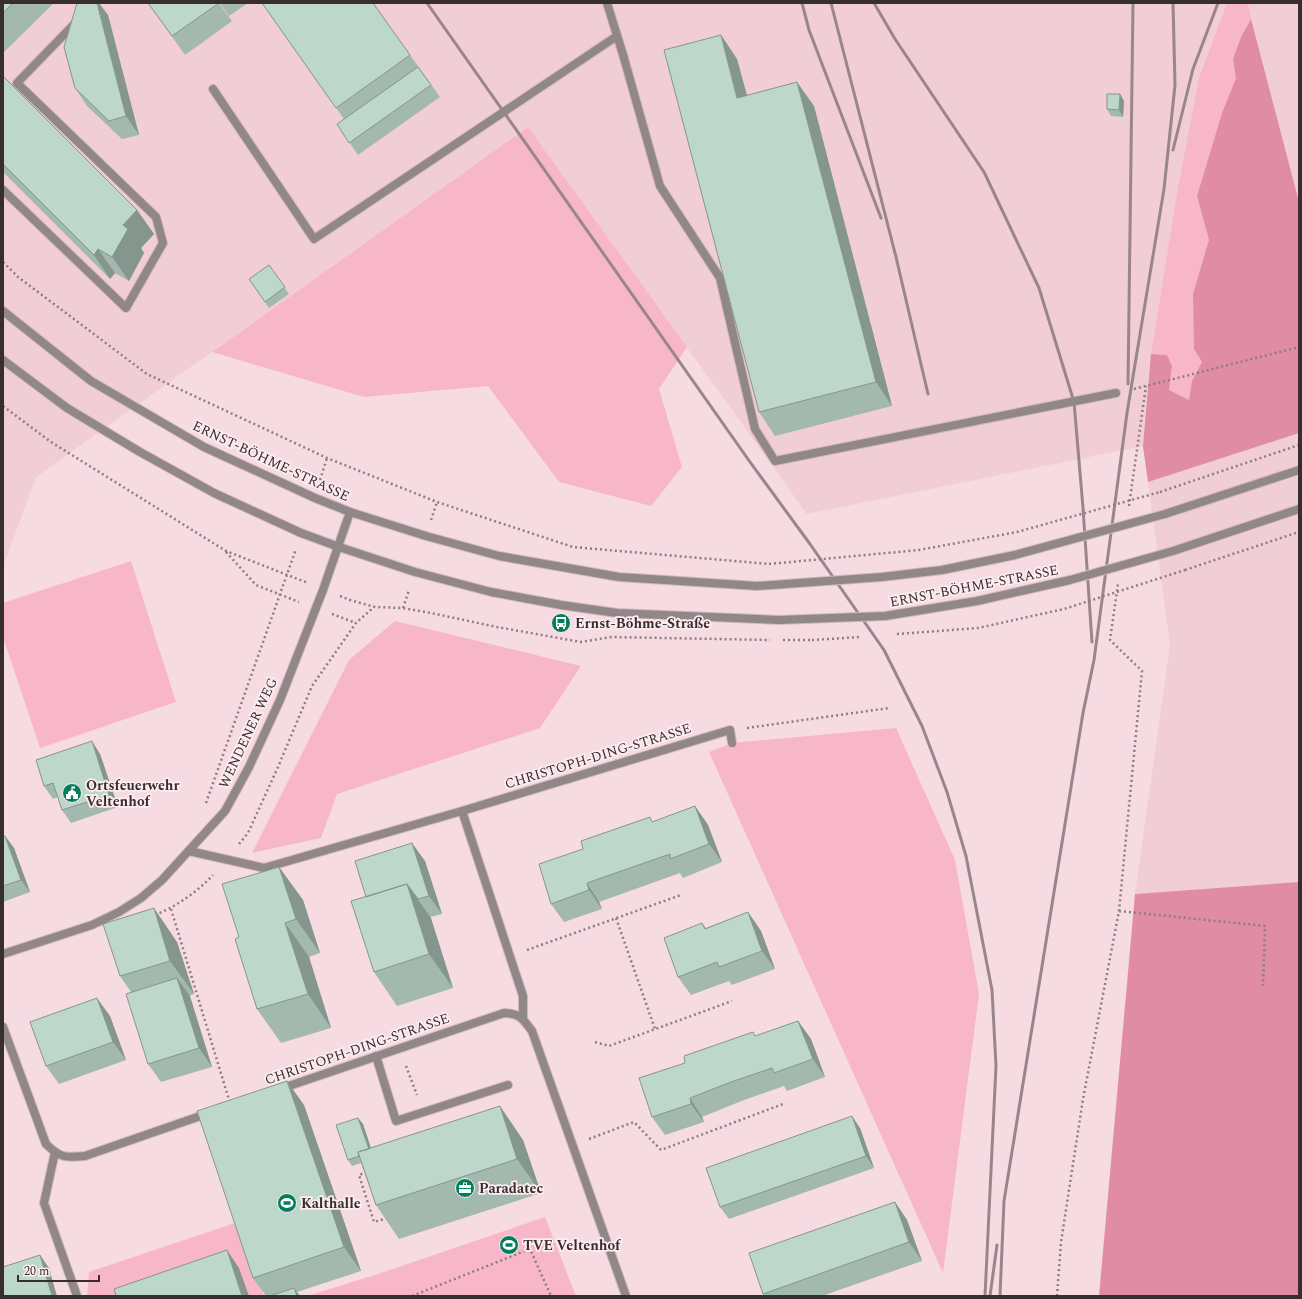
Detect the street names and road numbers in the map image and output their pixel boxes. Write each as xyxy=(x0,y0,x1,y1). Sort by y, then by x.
street label: ERNST-BÖHME-STRASSE xyxy=(189,415,353,507)
street label: ERNST-BÖHME-STRASSE xyxy=(888,559,1060,613)
street label: WENDENER WEG xyxy=(213,674,283,792)
street label: CHRISTOPH-DING-STRASSE xyxy=(502,718,694,794)
street label: CHRISTOPH-DING-STRASSE xyxy=(262,1007,452,1091)

